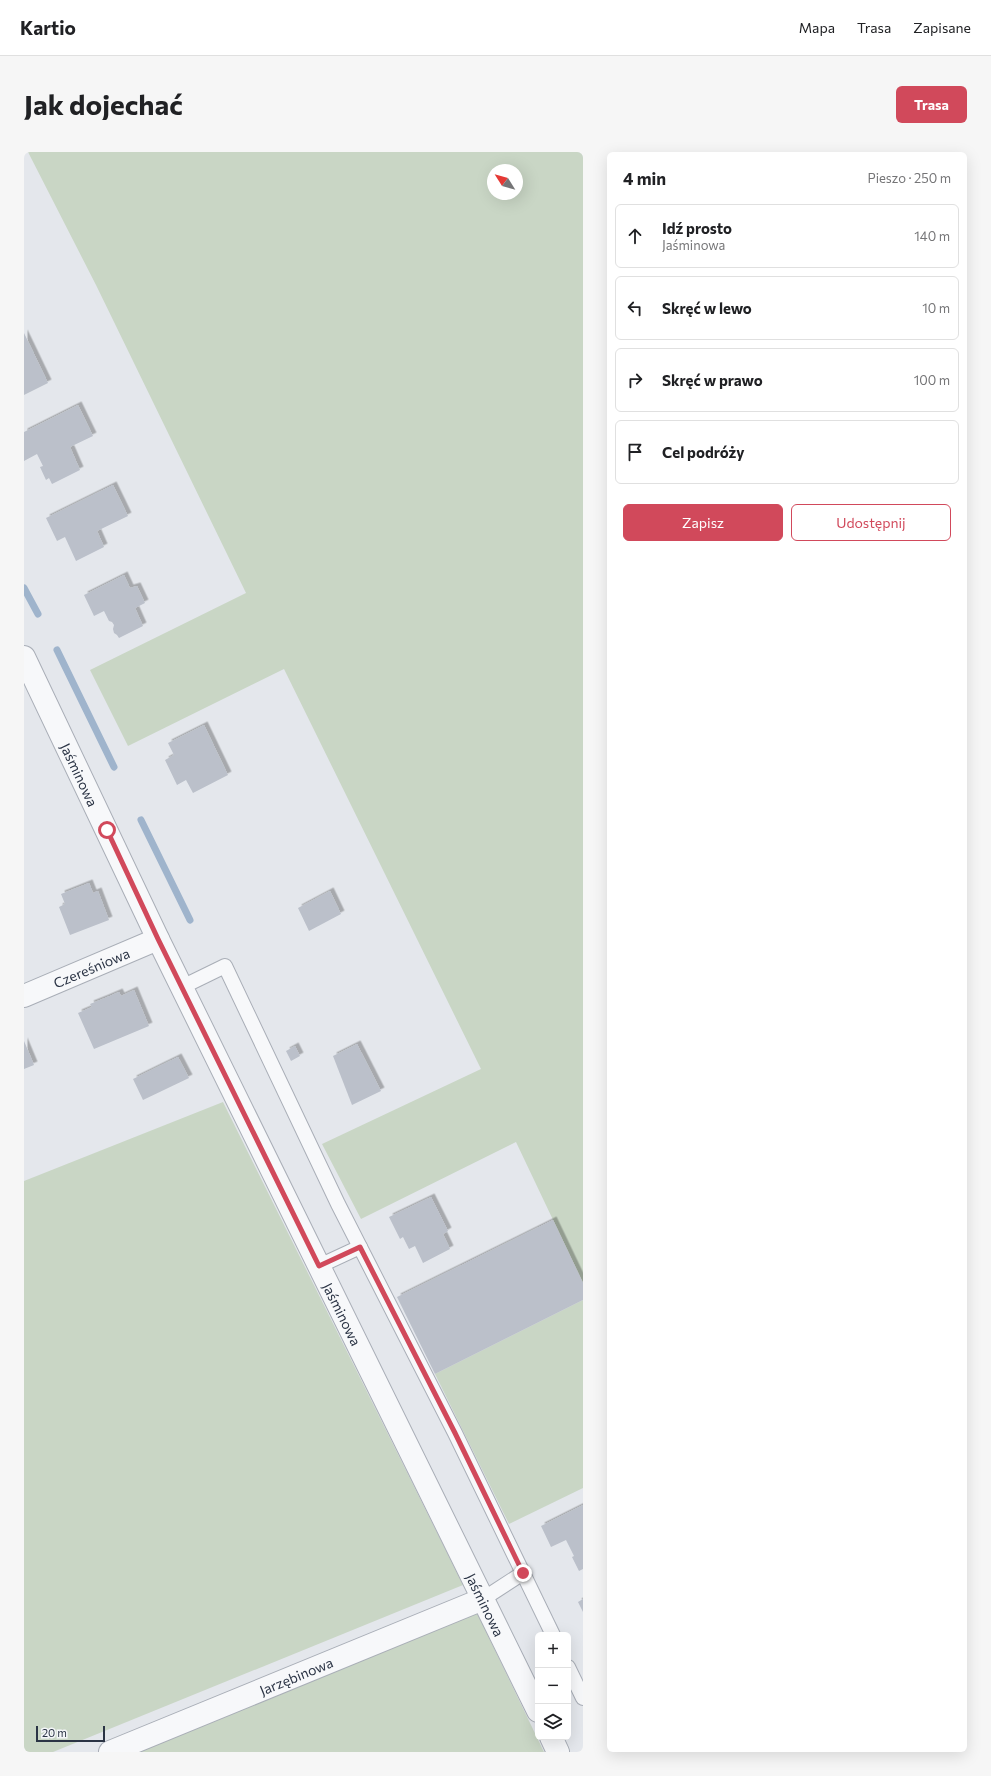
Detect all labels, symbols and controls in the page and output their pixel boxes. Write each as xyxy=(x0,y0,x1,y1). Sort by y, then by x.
text: Kartio xyxy=(20,16,76,39)
text: Mapa xyxy=(799,19,835,36)
text: Trasa xyxy=(857,19,891,36)
text: Zapisane xyxy=(913,19,971,36)
button: Trasa xyxy=(896,86,967,123)
text: Jak dojechać xyxy=(24,87,183,121)
north arrow xyxy=(487,164,523,200)
text: 4 min xyxy=(623,168,666,189)
text: Pieszo · 250 m xyxy=(867,170,951,186)
text: Idź prosto xyxy=(662,219,732,237)
icon: ahead xyxy=(624,225,646,247)
text: 140 m xyxy=(914,228,950,244)
text: Jaśminowa xyxy=(662,237,725,253)
icon: left xyxy=(624,297,646,319)
text: Skręć w lewo xyxy=(662,299,752,317)
text: 10 m xyxy=(922,300,950,316)
icon: right xyxy=(624,369,646,391)
text: Skręć w prawo xyxy=(662,371,763,389)
text: 100 m xyxy=(914,372,950,388)
icon: arrive xyxy=(624,441,646,463)
text: Cel podróży xyxy=(662,443,745,461)
button: Zapisz xyxy=(623,504,783,541)
button: Udostępnij xyxy=(791,504,951,541)
street label: Jaśminowa xyxy=(57,740,102,809)
route start xyxy=(98,821,116,839)
street label: Czereśniowa xyxy=(50,944,132,991)
street label: Jaśminowa xyxy=(320,1279,365,1348)
route end xyxy=(514,1564,532,1582)
street label: Jaśminowa xyxy=(463,1570,508,1639)
map controls xyxy=(535,1632,571,1740)
button: + xyxy=(535,1632,571,1668)
street label: Jarzębinowa xyxy=(257,1653,335,1698)
button: − xyxy=(535,1668,571,1704)
button: layers xyxy=(535,1704,571,1740)
scale bar xyxy=(36,1724,105,1743)
text: 20 m xyxy=(42,1726,67,1739)

